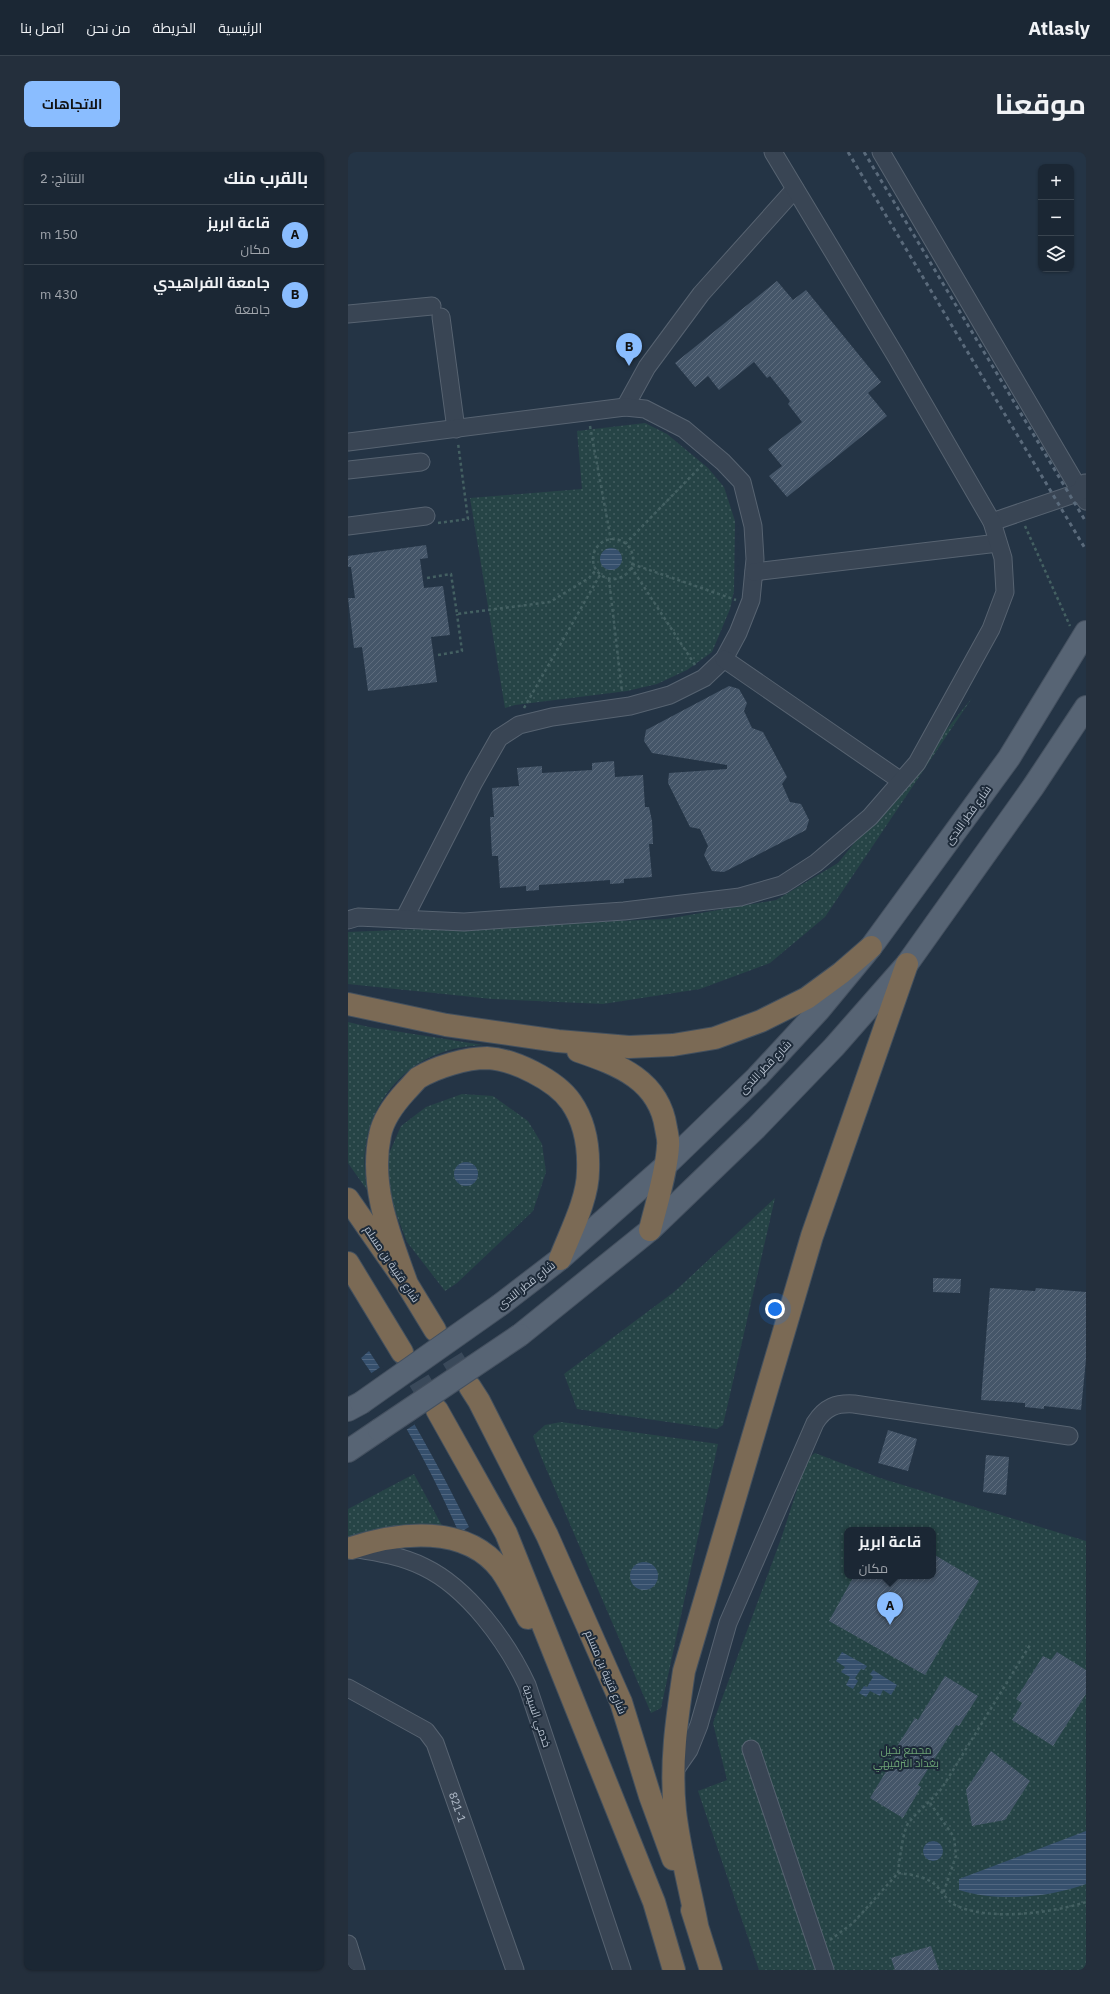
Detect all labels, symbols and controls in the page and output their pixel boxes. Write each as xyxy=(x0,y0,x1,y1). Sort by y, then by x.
text: Atlasly xyxy=(1028,16,1090,40)
text: اتصل بنا xyxy=(20,19,65,37)
text: من نحن xyxy=(87,19,131,37)
text: الخريطة xyxy=(153,19,196,37)
text: الرئيسية xyxy=(218,19,262,37)
button: الاتجاهات xyxy=(24,81,120,127)
text: موقعنا xyxy=(995,85,1086,122)
map controls xyxy=(1038,164,1074,272)
button: + xyxy=(1038,164,1074,200)
text: بالقرب منك xyxy=(224,167,308,189)
text: النتائج: 2 xyxy=(40,170,85,187)
button: − xyxy=(1038,200,1074,236)
text: قاعة ابريز xyxy=(207,213,270,232)
text: 150 m xyxy=(40,226,78,243)
text: A xyxy=(291,226,299,243)
button: layers xyxy=(1038,236,1074,272)
text: مكان xyxy=(241,241,270,258)
text: جامعة الفراهيدي xyxy=(153,273,270,292)
text: 430 m xyxy=(40,286,78,303)
text: B xyxy=(291,286,299,303)
text: جامعة xyxy=(235,301,270,318)
pin: B xyxy=(616,333,642,366)
street label: شارع قطر الندى xyxy=(942,783,995,848)
street label: شارع قطر الندى xyxy=(736,1037,795,1098)
street label: شارع قتيبة بن مسلم xyxy=(360,1223,423,1306)
street label: شارع قطر الندى xyxy=(494,1258,558,1313)
your location xyxy=(765,1299,785,1319)
popup xyxy=(844,1527,936,1579)
text: قاعة ابريز xyxy=(859,1532,921,1551)
text: مكان xyxy=(859,1560,888,1577)
pin: A xyxy=(877,1592,903,1625)
street label: شارع قتيبة بن مسلم xyxy=(581,1628,630,1716)
street label: خدمي السيدية xyxy=(518,1683,554,1750)
park label: مجمع نخيل بغداد الترفيهي xyxy=(873,1743,939,1772)
street label: 821-1 xyxy=(446,1790,469,1824)

